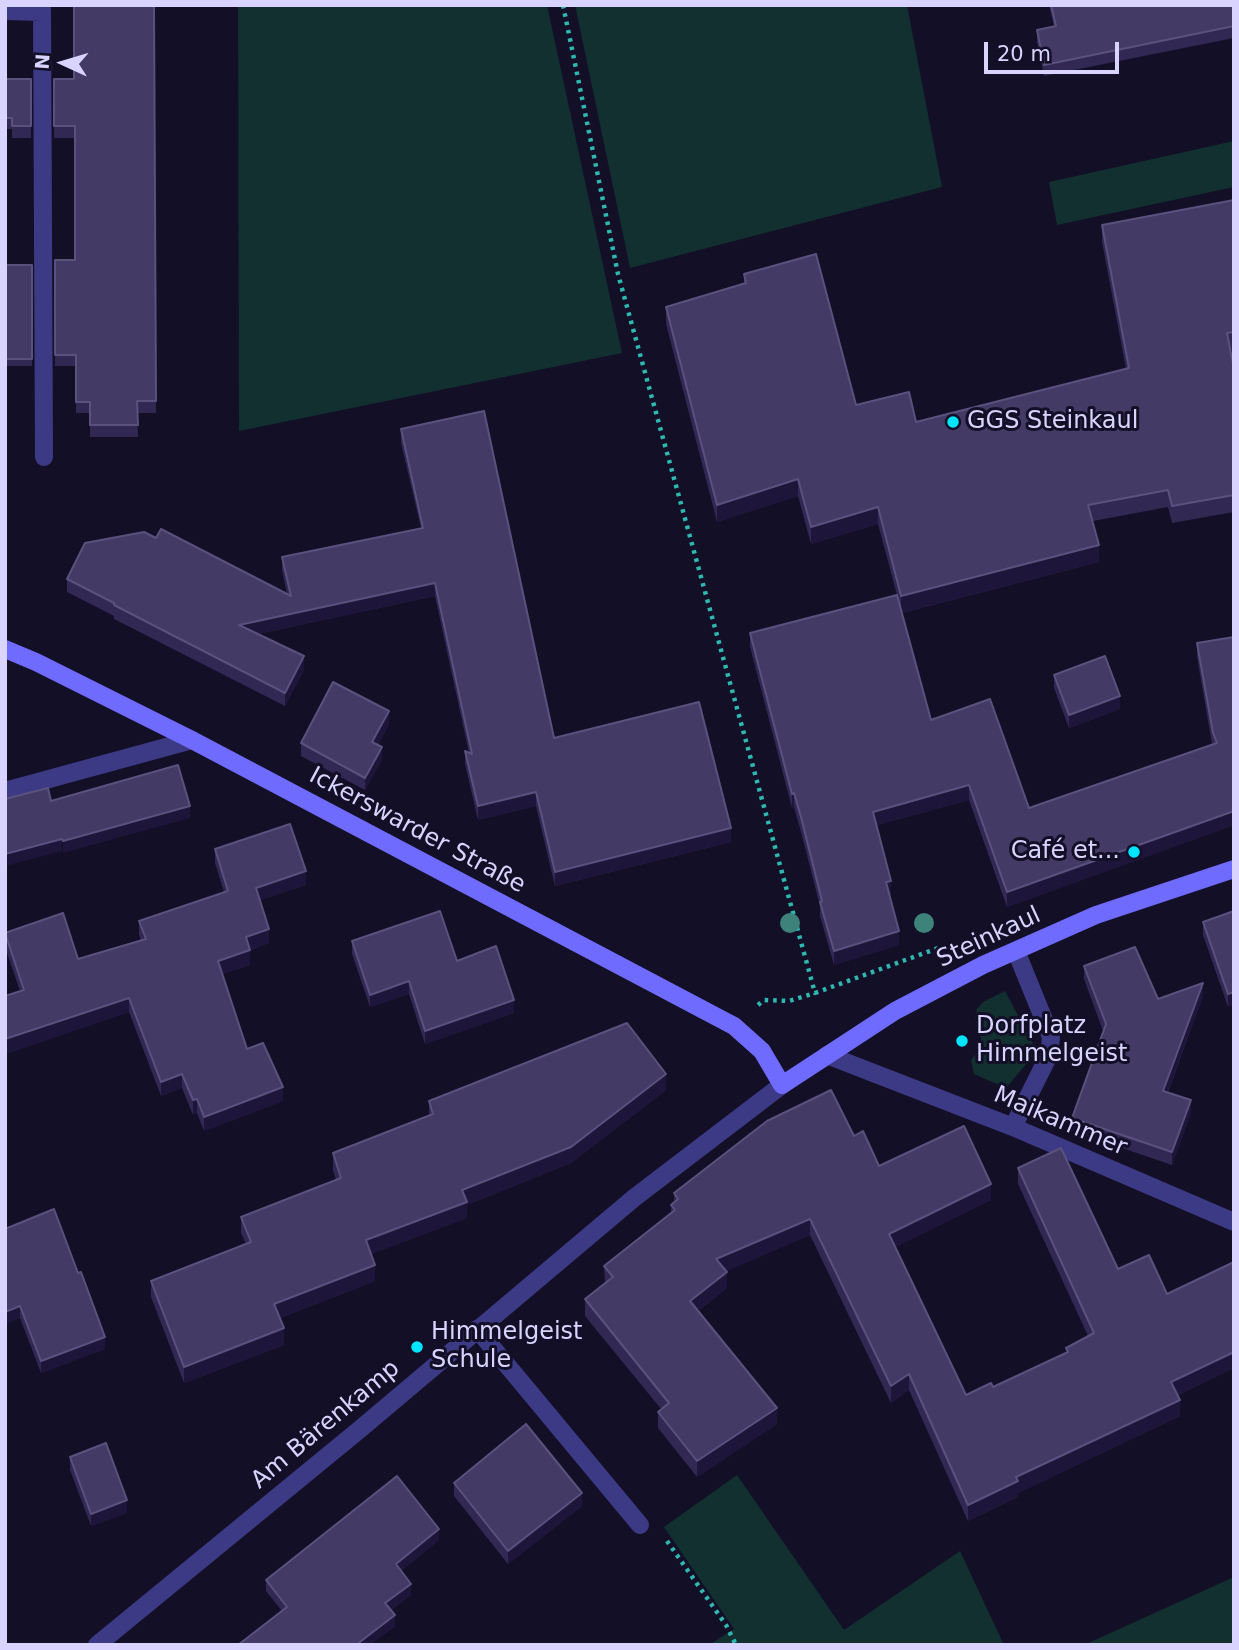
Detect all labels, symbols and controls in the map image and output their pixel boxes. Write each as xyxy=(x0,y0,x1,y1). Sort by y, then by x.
north arrow xyxy=(28,28,98,98)
scale bar xyxy=(987,28,1122,72)
text: 20 m xyxy=(997,42,1051,66)
text: N xyxy=(31,53,54,70)
place label: GGS Steinkaul xyxy=(967,408,1138,436)
marker: GGS Steinkaul xyxy=(945,414,961,430)
street label: Ickerswarder Straße xyxy=(304,762,530,900)
place label: Café et... xyxy=(1011,838,1120,866)
marker: Café et... xyxy=(1126,844,1142,860)
street label: Steinkaul xyxy=(932,901,1046,975)
place label: Dorfplatz Himmelgeist xyxy=(976,1013,1127,1069)
marker: Dorfplatz Himmelgeist xyxy=(954,1033,970,1049)
street label: Maikammer xyxy=(989,1081,1131,1163)
place label: Himmelgeist Schule xyxy=(431,1319,582,1375)
marker: Himmelgeist Schule xyxy=(409,1339,425,1355)
street label: Am Bärenkamp xyxy=(246,1355,406,1495)

